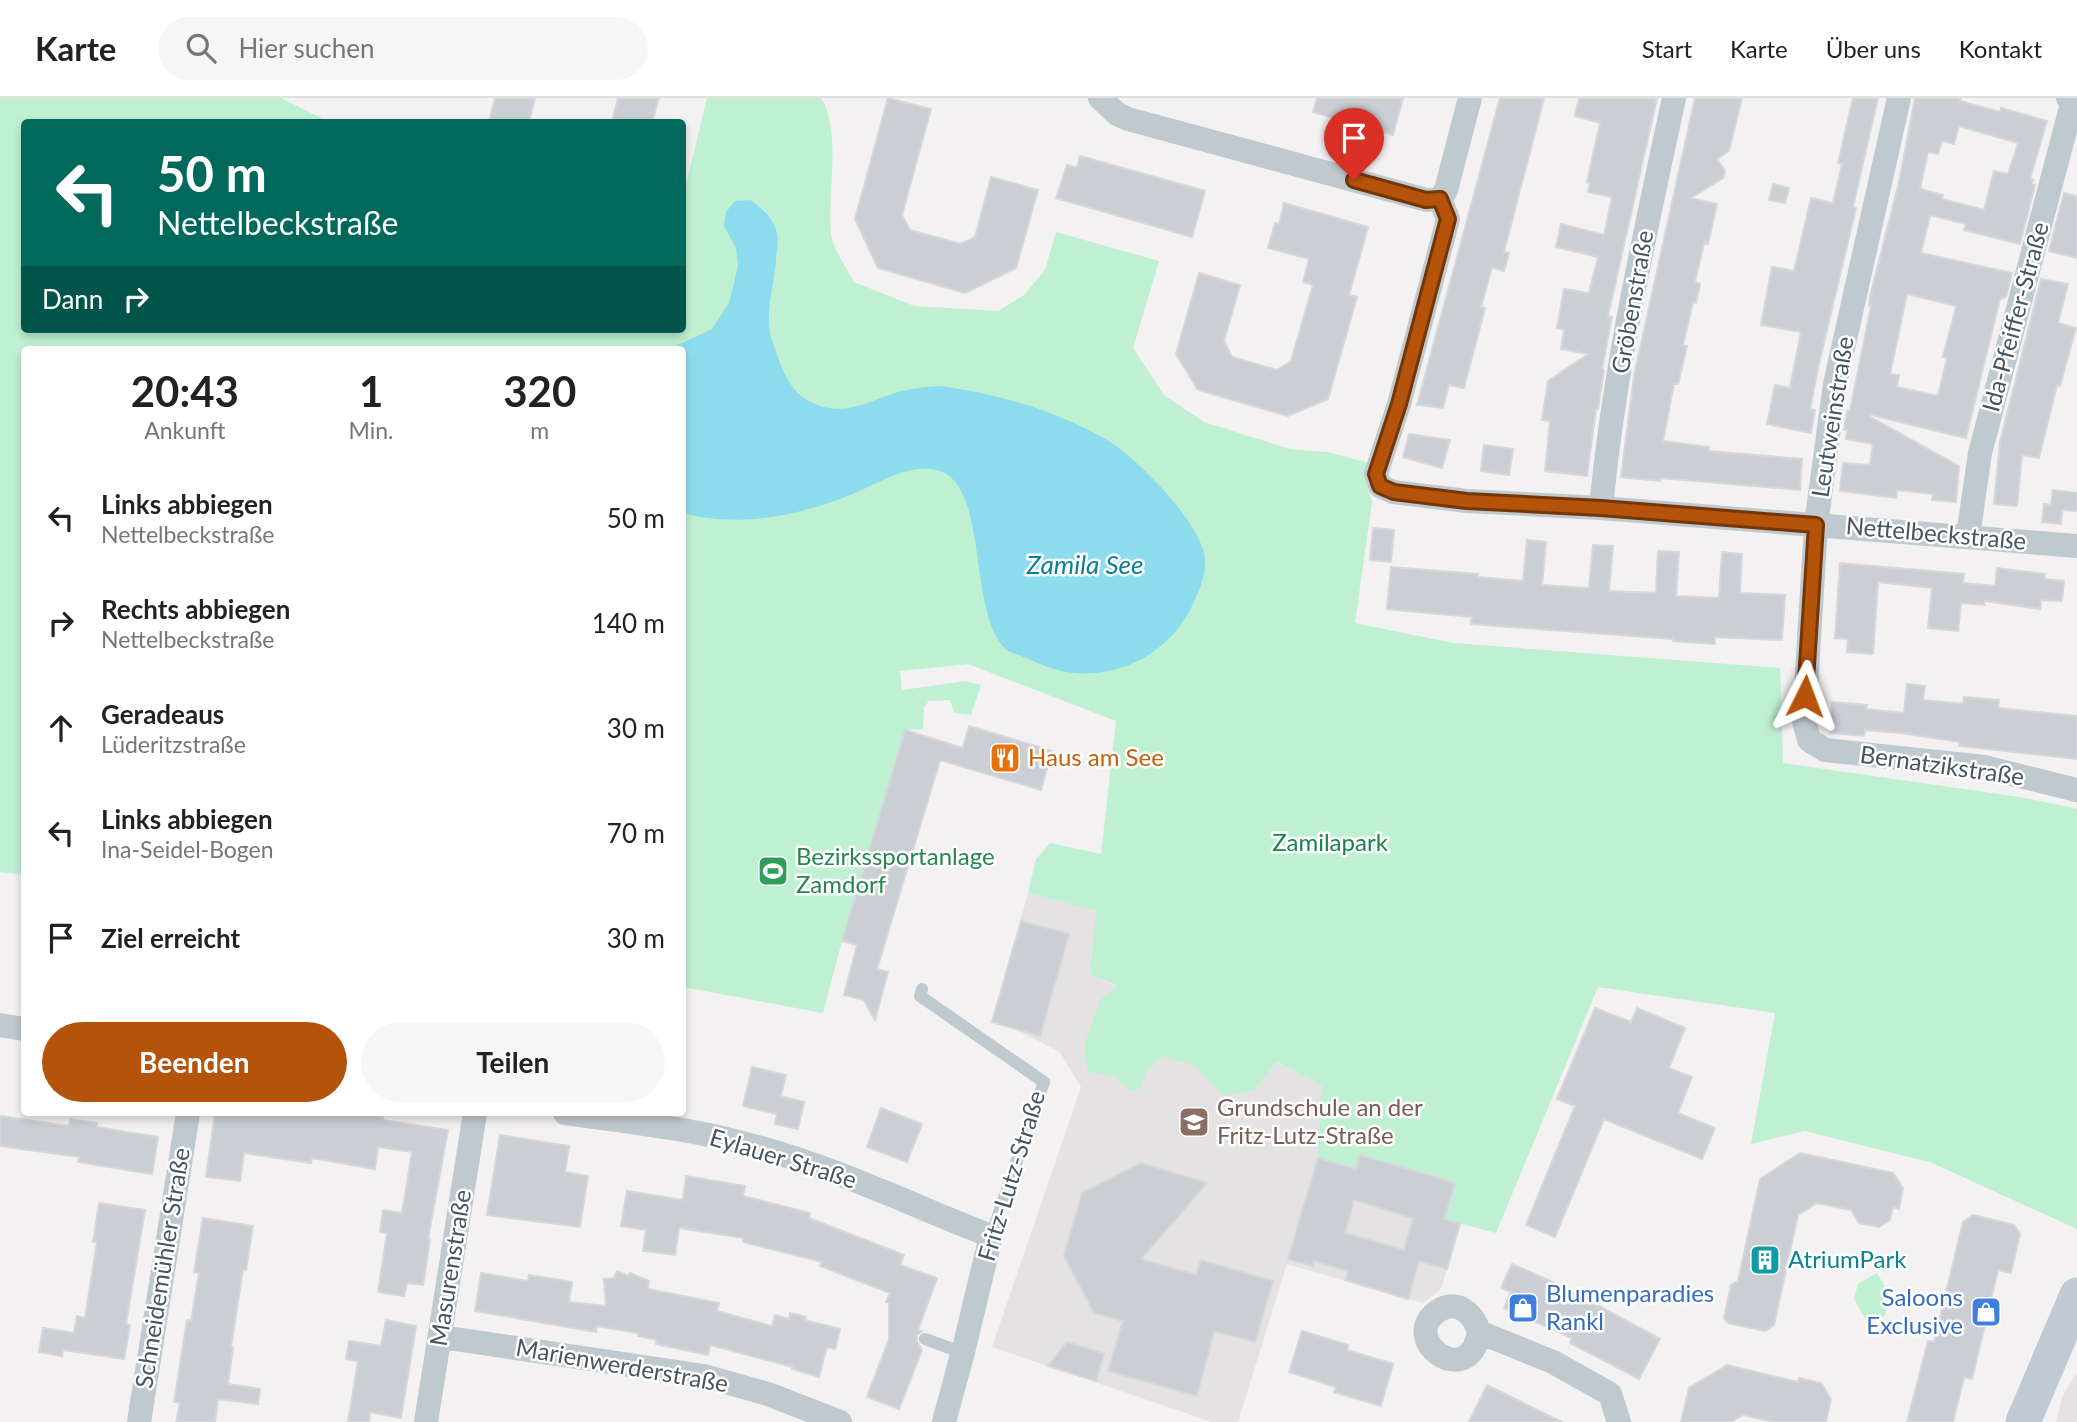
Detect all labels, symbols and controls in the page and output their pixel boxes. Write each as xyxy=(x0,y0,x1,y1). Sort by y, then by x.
search box xyxy=(158,17,648,80)
text: Karte xyxy=(35,28,116,68)
icon: search xyxy=(182,29,220,67)
text: Hier suchen xyxy=(238,32,375,64)
text: Start xyxy=(1642,34,1692,63)
text: Karte xyxy=(1730,34,1788,63)
text: Über uns xyxy=(1826,34,1921,63)
text: Kontakt xyxy=(1959,34,2042,63)
pin xyxy=(1324,108,1384,180)
icon: arrive xyxy=(1335,119,1373,157)
text: 50 m xyxy=(157,144,267,202)
icon: left xyxy=(42,147,133,238)
text: Nettelbeckstraße xyxy=(157,203,398,242)
street label: Ida-Pfeiffer-Straße xyxy=(1975,219,2054,415)
street label: Gröbenstraße xyxy=(1605,228,1658,376)
icon: right xyxy=(117,280,155,318)
text: Dann xyxy=(42,283,103,315)
street label: Leutweinstraße xyxy=(1804,334,1859,499)
text: 20:43 xyxy=(131,366,239,416)
text: 1 xyxy=(359,366,383,416)
text: 320 xyxy=(503,366,576,416)
text: Ankunft xyxy=(144,416,225,444)
text: Min. xyxy=(349,416,394,444)
text: m xyxy=(530,416,549,444)
text: Links abbiegen xyxy=(101,488,273,520)
icon: left xyxy=(42,499,80,537)
text: 50 m xyxy=(607,502,665,534)
street label: Nettelbeckstraße xyxy=(1845,510,2028,555)
text: Nettelbeckstraße xyxy=(101,520,275,548)
water label: Zamila See xyxy=(1026,548,1143,580)
text: Rechts abbiegen xyxy=(101,593,290,625)
icon: right xyxy=(42,604,80,642)
text: 140 m xyxy=(592,607,665,639)
text: Nettelbeckstraße xyxy=(101,625,275,653)
position arrow xyxy=(1768,659,1842,733)
text: Geradeaus xyxy=(101,698,224,730)
icon: ahead xyxy=(42,709,80,747)
text: 30 m xyxy=(607,712,665,744)
text: Lüderitzstraße xyxy=(101,730,246,758)
street label: Bernatzikstraße xyxy=(1858,739,2026,790)
restaurant icon: Haus am See xyxy=(988,741,1022,775)
place label: Haus am See xyxy=(1028,742,1164,771)
text: Links abbiegen xyxy=(101,803,273,835)
icon: left xyxy=(42,814,80,852)
text: 70 m xyxy=(607,817,665,849)
park label: Zamilapark xyxy=(1272,827,1389,856)
text: Ina-Seidel-Bogen xyxy=(101,835,274,863)
place label: Bezirkssportanlage Zamdorf xyxy=(796,841,995,898)
sports icon: Bezirkssportanlage Zamdorf xyxy=(756,854,790,888)
icon: arrive xyxy=(42,919,80,957)
text: Ziel erreicht xyxy=(101,922,240,954)
text: 30 m xyxy=(607,922,665,954)
button: Beenden xyxy=(42,1022,347,1102)
button: Teilen xyxy=(361,1022,665,1102)
street label: Fritz-Lutz-Straße xyxy=(971,1087,1050,1264)
place label: Grundschule an der Fritz-Lutz-Straße xyxy=(1217,1092,1423,1149)
school or university icon: Grundschule an der Fritz-Lutz-Straße xyxy=(1177,1105,1211,1139)
street label: Eylauer Straße xyxy=(707,1121,860,1194)
street label: Schneidemühler Straße xyxy=(128,1145,195,1390)
street label: Masurenstraße xyxy=(423,1187,476,1348)
building icon: AtriumPark xyxy=(1748,1243,1782,1277)
place label: AtriumPark xyxy=(1788,1244,1907,1273)
place label: Blumenparadies Rankl xyxy=(1546,1278,1714,1335)
place label: Saloons Exclusive xyxy=(1866,1282,1963,1339)
shop icon: Blumenparadies Rankl xyxy=(1506,1291,1540,1325)
shop icon: Saloons Exclusive xyxy=(1969,1295,2003,1329)
street label: Marienwerderstraße xyxy=(514,1332,731,1397)

